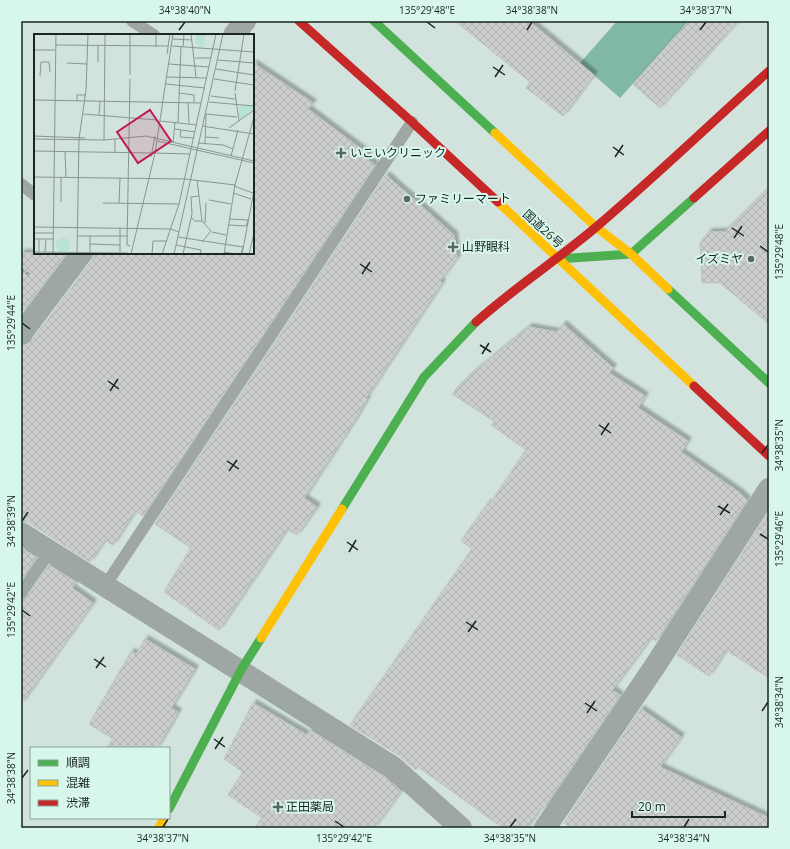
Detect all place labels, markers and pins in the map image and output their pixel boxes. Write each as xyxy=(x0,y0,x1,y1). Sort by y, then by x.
place label: いこいクリニック xyxy=(350,144,446,161)
marker: いこいクリニック xyxy=(335,147,347,159)
place label: ファミリーマート xyxy=(415,190,511,207)
marker: ファミリーマート xyxy=(402,194,412,204)
place label: 山野眼科 xyxy=(462,238,510,255)
marker: 山野眼科 xyxy=(447,241,459,253)
place label: イズミヤ xyxy=(695,250,743,267)
marker: イズミヤ xyxy=(746,254,756,264)
place label: 正田薬局 xyxy=(286,798,334,815)
marker: 正田薬局 xyxy=(273,802,283,812)

